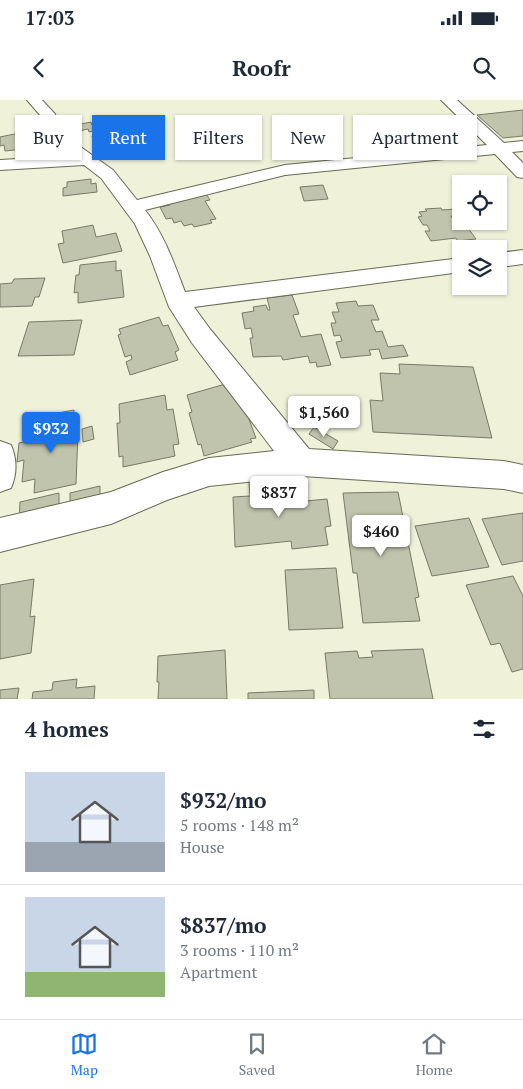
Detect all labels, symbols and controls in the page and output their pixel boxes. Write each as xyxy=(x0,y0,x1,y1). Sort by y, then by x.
text: 17:03 xyxy=(25,5,74,30)
text: Roofr xyxy=(232,53,291,82)
icon: back xyxy=(25,54,53,82)
icon: search xyxy=(470,54,498,82)
chip: Buy xyxy=(15,115,82,160)
chip: Rent xyxy=(92,115,165,160)
chip: Filters xyxy=(175,115,262,160)
chip: New xyxy=(272,115,343,160)
chip: Apartment xyxy=(353,115,477,160)
map controls xyxy=(452,175,507,295)
button: locate xyxy=(452,175,507,230)
button: layers xyxy=(452,240,507,295)
pin: $1,560 xyxy=(283,396,365,438)
text: $1,560 xyxy=(299,401,349,423)
pin: $932 xyxy=(21,412,81,454)
text: $932 xyxy=(33,417,69,439)
pin: $837 xyxy=(249,476,309,518)
text: $837 xyxy=(261,481,297,503)
pin: $460 xyxy=(351,514,411,557)
text: $460 xyxy=(363,520,399,542)
text: 4 homes xyxy=(25,715,109,743)
icon: filters xyxy=(470,715,498,743)
text: $932/mo xyxy=(180,786,267,814)
icon: home xyxy=(65,792,125,852)
text: 5 rooms · 148 m² xyxy=(180,814,299,836)
text: House xyxy=(180,836,225,858)
text: $837/mo xyxy=(180,911,267,939)
icon: home xyxy=(65,917,125,977)
text: 3 rooms · 110 m² xyxy=(180,939,299,961)
text: Apartment xyxy=(180,961,257,983)
tab: Map xyxy=(70,1030,98,1079)
tab: Saved xyxy=(239,1030,275,1079)
tab: Home xyxy=(416,1030,453,1079)

